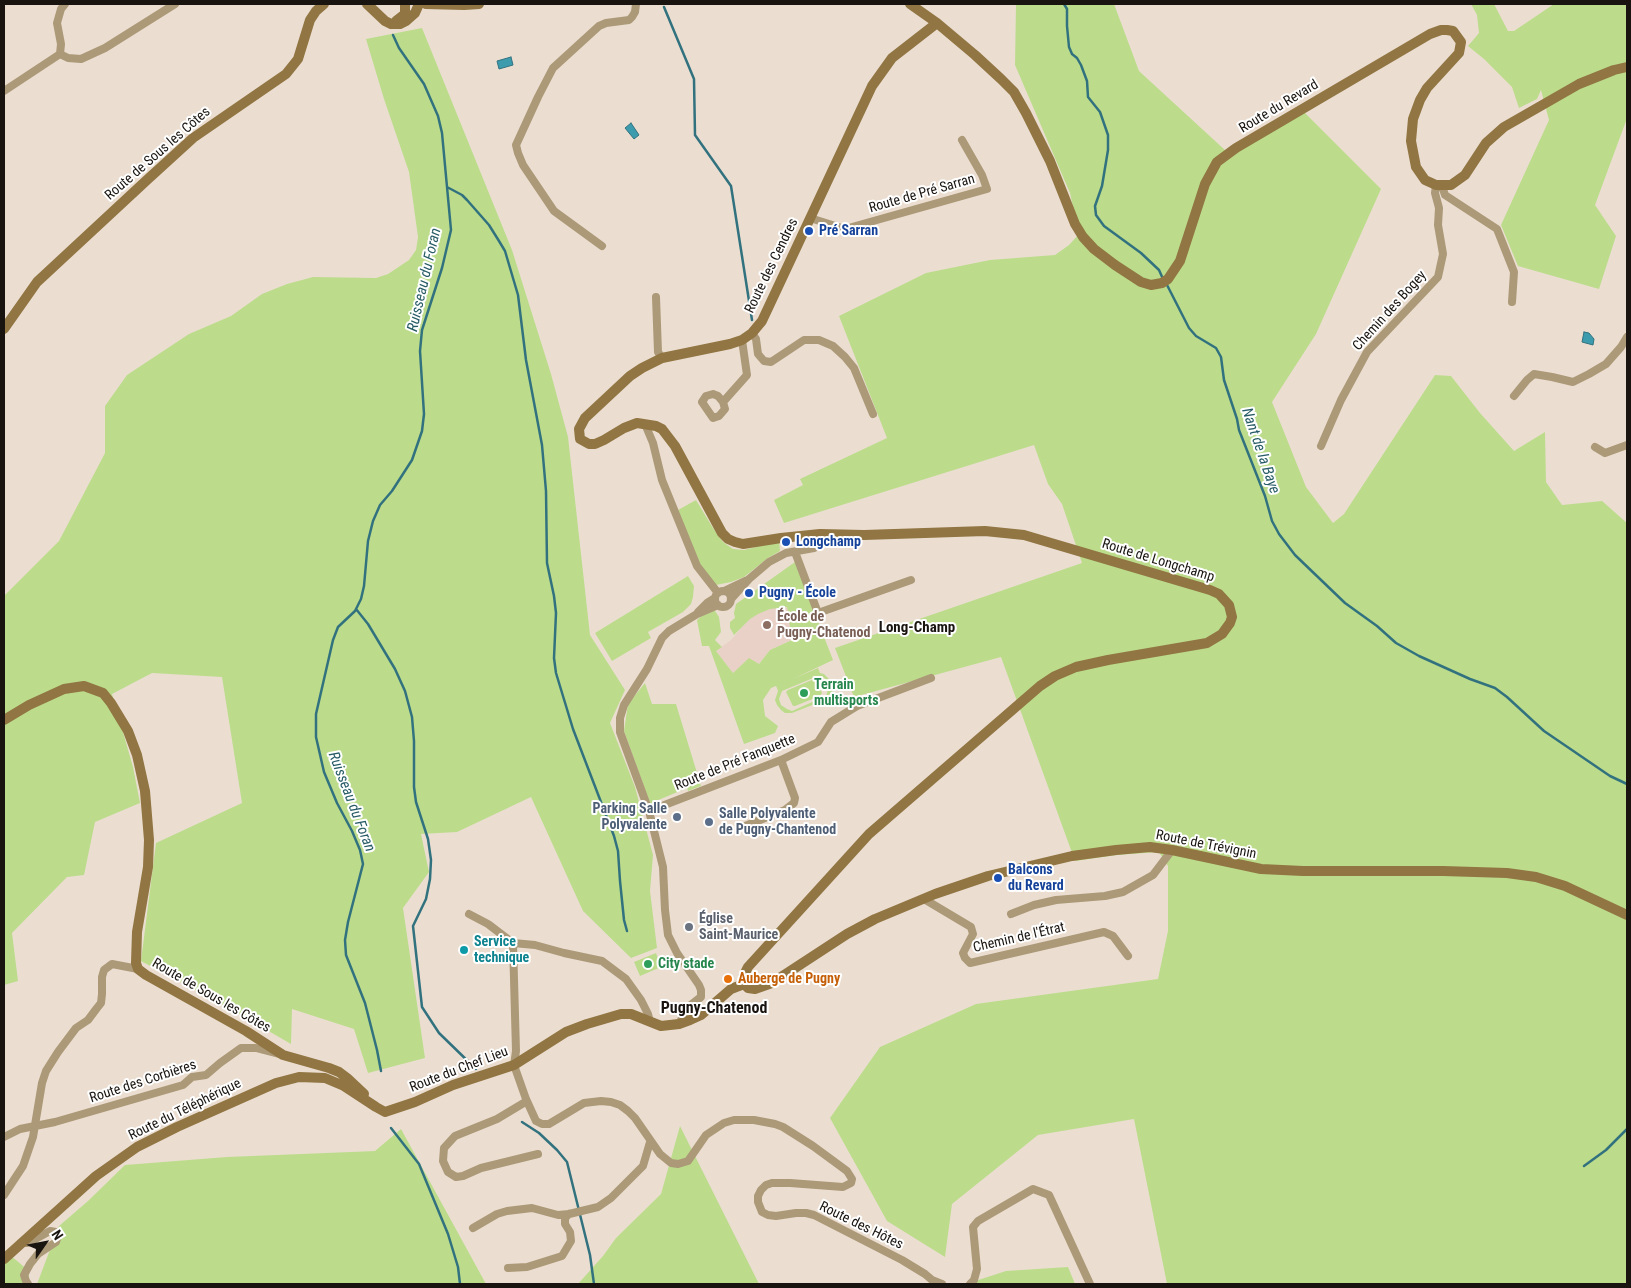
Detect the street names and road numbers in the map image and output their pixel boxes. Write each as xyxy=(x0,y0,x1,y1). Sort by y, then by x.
street label: Route du Revard xyxy=(1236,77,1322,137)
street label: Route de Sous les Côtes xyxy=(102,104,214,204)
street label: Route de Pré Sarran xyxy=(867,171,977,217)
street label: Route des Cendres xyxy=(742,216,802,316)
street label: Chemin des Bogey xyxy=(1350,267,1430,355)
street label: Route de Longchamp xyxy=(1100,536,1216,586)
street label: Route de Pré Fanquette xyxy=(672,731,798,795)
street label: Route de Trévignin xyxy=(1154,827,1258,863)
street label: Chemin de l'Étrat xyxy=(972,919,1066,957)
street label: Route de Sous les Côtes xyxy=(149,955,273,1037)
street label: Route du Chef Lieu xyxy=(407,1043,511,1097)
street label: Route des Corbières xyxy=(88,1057,198,1107)
street label: Route du Téléphérique xyxy=(126,1075,244,1145)
street label: Route des Hôtes xyxy=(816,1198,906,1254)

